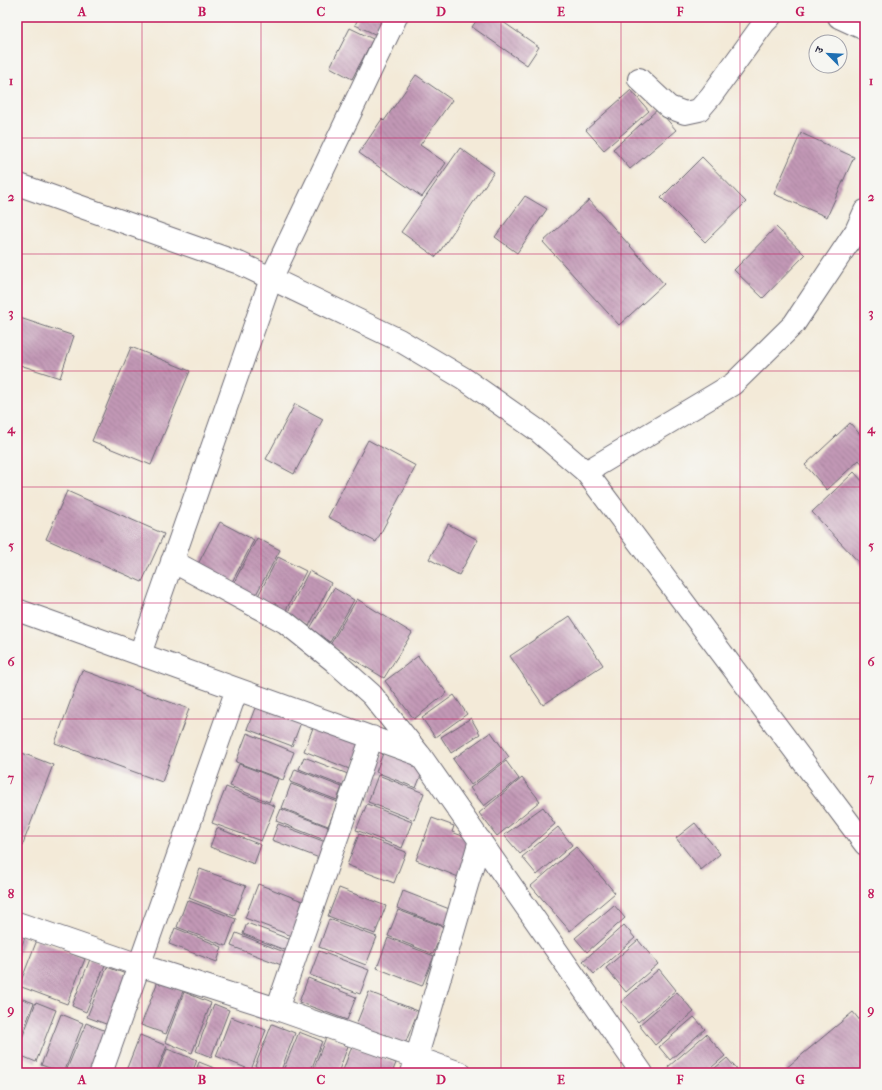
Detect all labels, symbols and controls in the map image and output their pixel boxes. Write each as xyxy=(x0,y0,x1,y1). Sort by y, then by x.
text: A xyxy=(77,4,87,19)
text: B xyxy=(198,4,207,19)
text: C xyxy=(317,4,326,19)
text: D xyxy=(436,4,446,19)
text: E xyxy=(557,4,565,19)
text: F xyxy=(676,4,684,19)
text: G xyxy=(795,4,805,19)
north arrow xyxy=(808,34,848,74)
text: उ xyxy=(812,44,827,56)
text: 1 xyxy=(9,73,14,88)
text: 1 xyxy=(869,73,874,88)
text: 2 xyxy=(8,189,15,204)
text: 2 xyxy=(868,189,875,204)
text: 3 xyxy=(8,305,14,321)
text: 3 xyxy=(868,305,874,321)
text: 4 xyxy=(6,421,16,437)
text: 4 xyxy=(866,421,876,437)
text: 5 xyxy=(8,538,14,553)
text: 5 xyxy=(868,538,874,553)
text: 6 xyxy=(7,654,15,669)
text: 6 xyxy=(867,654,875,669)
text: 7 xyxy=(7,770,15,785)
text: 7 xyxy=(867,770,875,785)
text: 8 xyxy=(8,886,15,901)
text: 8 xyxy=(868,886,875,901)
text: 9 xyxy=(7,1002,15,1018)
text: 9 xyxy=(867,1002,875,1018)
text: A xyxy=(77,1072,87,1087)
text: B xyxy=(198,1072,207,1087)
text: C xyxy=(317,1072,326,1087)
text: D xyxy=(436,1072,446,1087)
text: E xyxy=(557,1072,565,1087)
text: F xyxy=(676,1072,684,1087)
text: G xyxy=(795,1072,805,1087)

